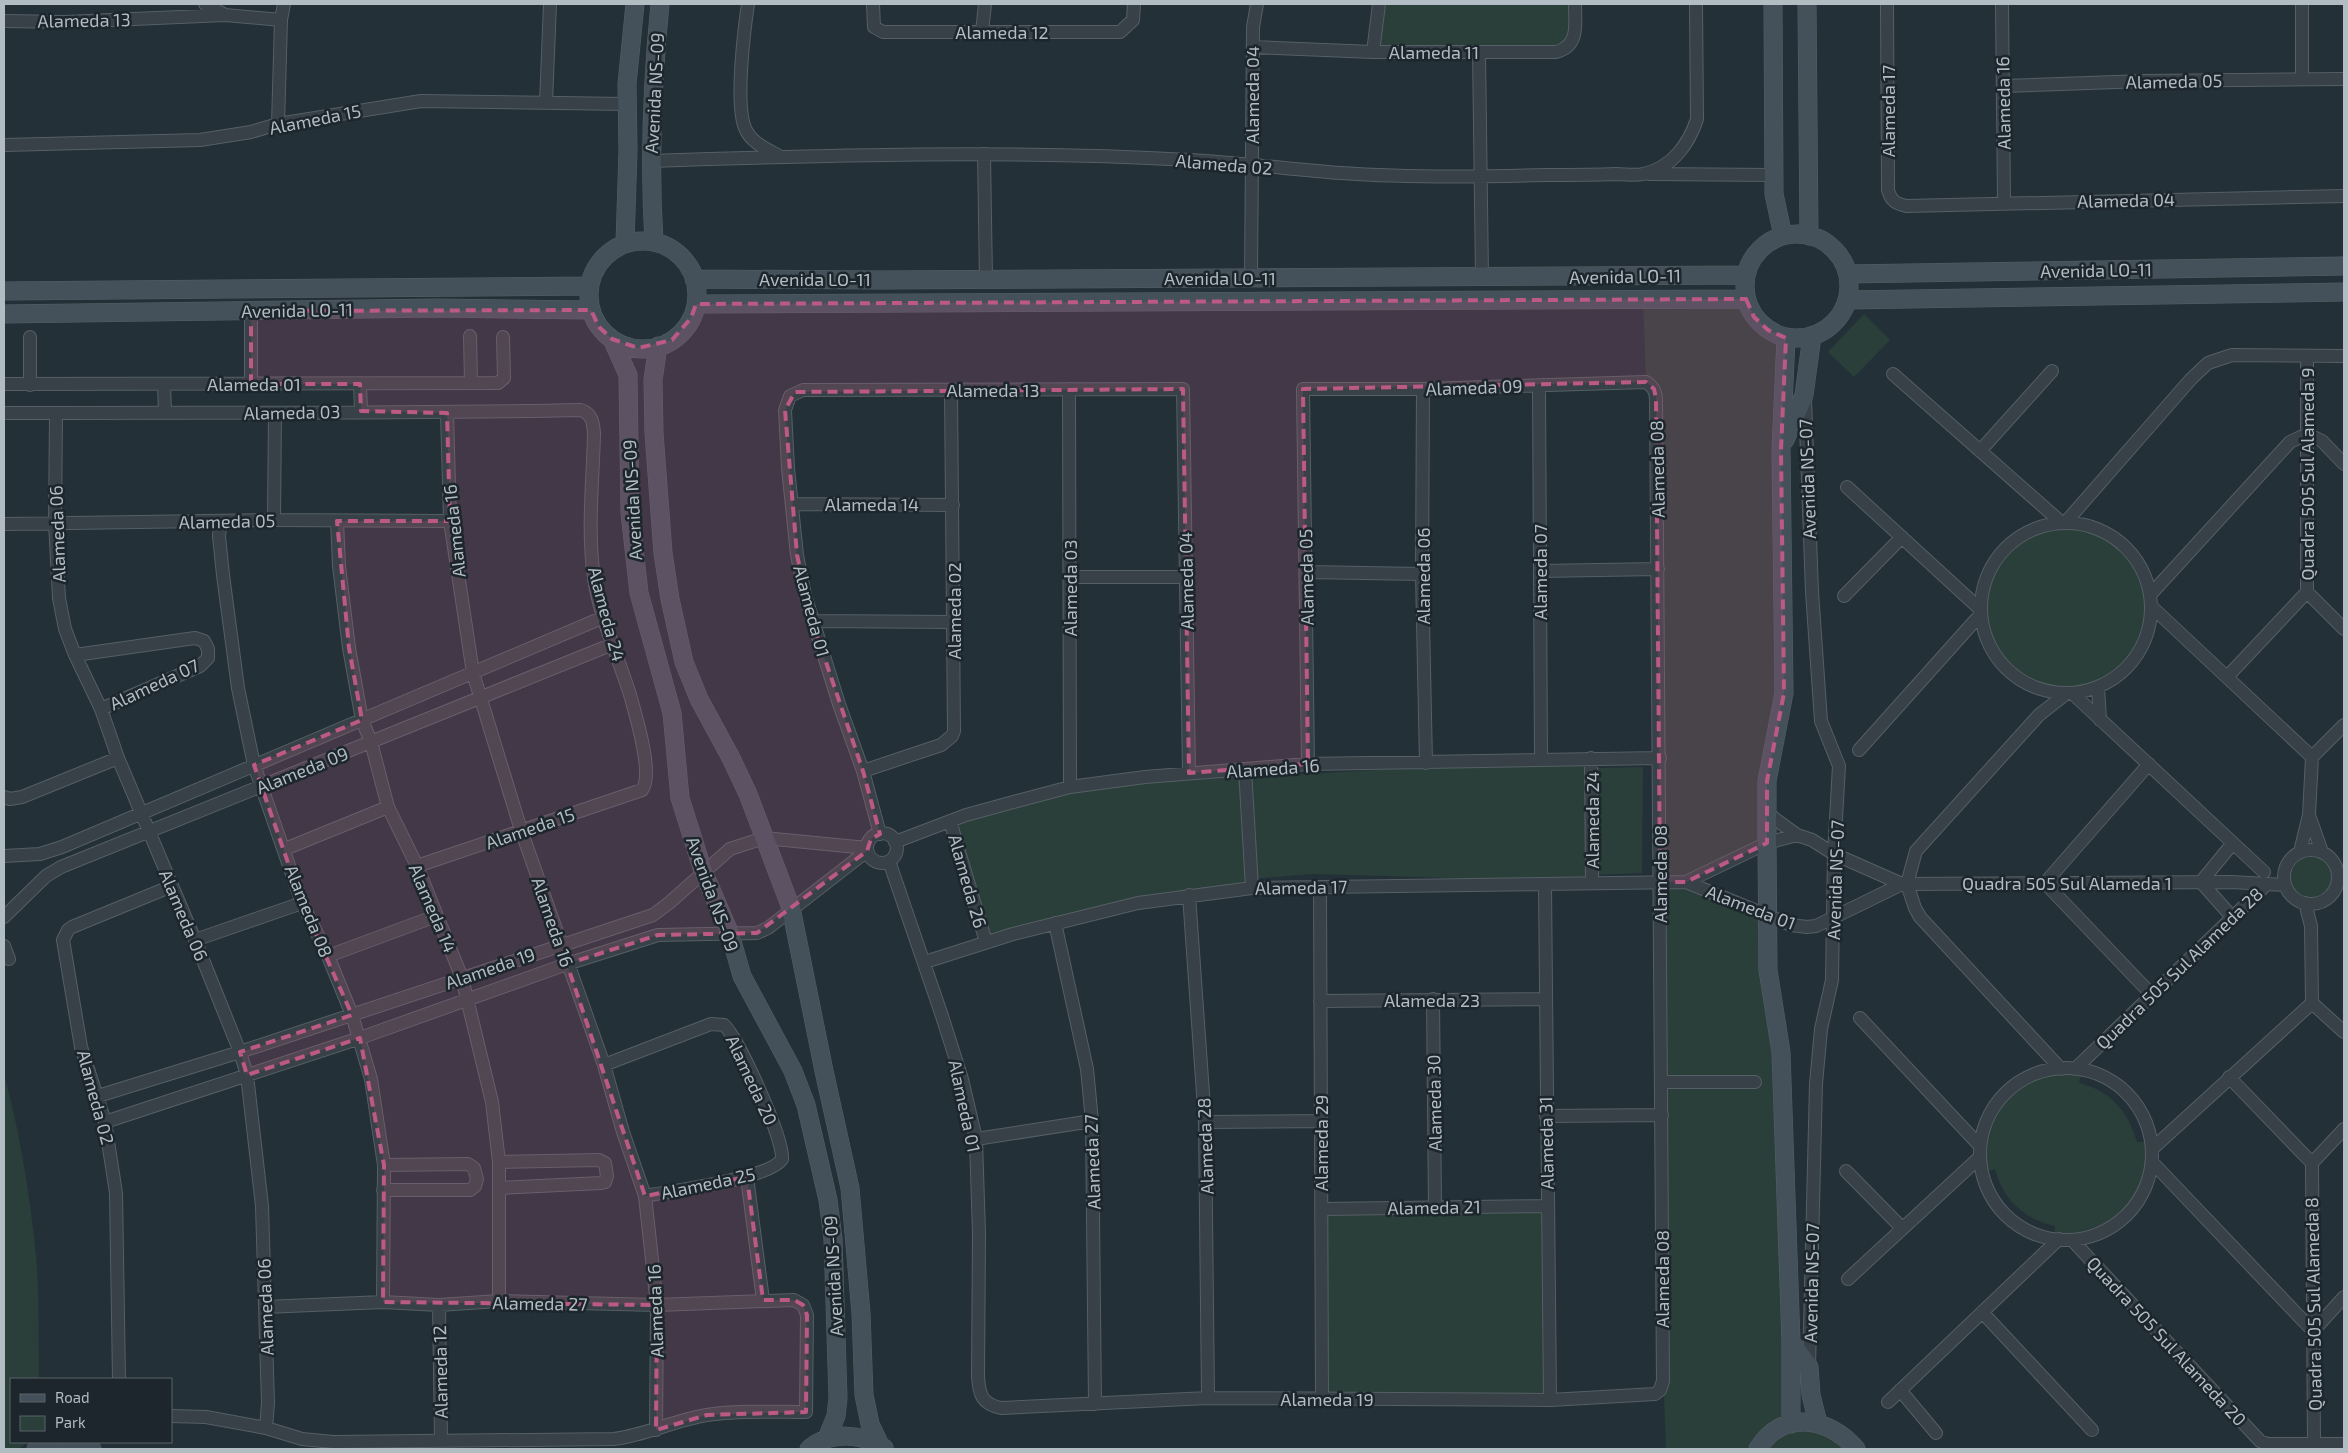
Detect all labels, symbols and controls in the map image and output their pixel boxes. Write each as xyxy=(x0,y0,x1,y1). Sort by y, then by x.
street label: Alameda 13 xyxy=(37,8,131,32)
street label: Alameda 12 xyxy=(955,21,1049,43)
street label: Avenida NS-09 xyxy=(640,32,668,154)
street label: Alameda 11 xyxy=(1389,41,1479,63)
street label: Alameda 04 xyxy=(1241,46,1263,144)
street label: Alameda 16 xyxy=(1991,56,2015,150)
street label: Alameda 17 xyxy=(1877,65,1899,157)
street label: Alameda 05 xyxy=(2126,69,2222,93)
street label: Alameda 15 xyxy=(267,99,363,139)
street label: Alameda 02 xyxy=(1175,149,1273,179)
street label: Alameda 04 xyxy=(2077,188,2175,212)
street label: Avenida LO-11 xyxy=(2040,258,2152,282)
street label: Avenida LO-11 xyxy=(1569,264,1681,288)
street label: Avenida LO-11 xyxy=(1164,267,1276,289)
street label: Avenida LO-11 xyxy=(759,268,871,290)
street label: Avenida LO-11 xyxy=(241,298,353,322)
street label: Quadra 505 Sul Alameda 9 xyxy=(2296,368,2318,580)
street label: Alameda 01 xyxy=(207,373,301,395)
street label: Alameda 09 xyxy=(1425,374,1523,400)
street label: Alameda 13 xyxy=(946,379,1040,401)
street label: Alameda 03 xyxy=(243,400,341,424)
street label: Avenida NS-07 xyxy=(1794,419,1820,539)
street label: Alameda 08 xyxy=(1645,420,1669,518)
street label: Avenida NS-09 xyxy=(618,439,646,561)
street label: Alameda 16 xyxy=(438,483,470,579)
street label: Alameda 06 xyxy=(44,485,70,583)
street label: Alameda 14 xyxy=(825,493,919,515)
street label: Alameda 05 xyxy=(179,509,275,533)
street label: Alameda 07 xyxy=(1529,524,1551,620)
street label: Alameda 06 xyxy=(1412,527,1434,625)
street label: Alameda 05 xyxy=(1294,529,1318,625)
street label: Alameda 04 xyxy=(1174,532,1198,630)
street label: Alameda 03 xyxy=(1059,540,1081,636)
street label: Alameda 02 xyxy=(943,562,965,660)
street label: Alameda 01 xyxy=(789,563,835,659)
street label: Alameda 24 xyxy=(584,564,630,664)
street label: Alameda 07 xyxy=(106,654,202,714)
street label: Alameda 09 xyxy=(253,742,351,798)
street label: Alameda 16 xyxy=(1226,754,1320,782)
street label: Alameda 24 xyxy=(1581,771,1603,869)
street label: Alameda 15 xyxy=(483,802,577,854)
street label: Avenida NS-07 xyxy=(1822,820,1848,940)
street label: Alameda 08 xyxy=(1649,825,1671,923)
street label: Alameda 26 xyxy=(944,832,992,930)
street label: Avenida NS-09 xyxy=(682,833,744,955)
street label: Alameda 14 xyxy=(404,860,462,956)
street label: Alameda 08 xyxy=(280,862,338,960)
street label: Alameda 06 xyxy=(155,866,213,964)
street label: Quadra 505 Sul Alameda 1 xyxy=(1962,872,2172,894)
street label: Alameda 16 xyxy=(527,874,579,970)
street label: Alameda 17 xyxy=(1255,875,1347,899)
street label: Alameda 01 xyxy=(1703,880,1799,934)
street label: Quadra 505 Sul Alameda 28 xyxy=(2091,882,2267,1054)
street label: Alameda 19 xyxy=(442,942,538,994)
street label: Alameda 23 xyxy=(1384,989,1480,1011)
street label: Alameda 20 xyxy=(722,1031,782,1129)
street label: Alameda 02 xyxy=(73,1047,119,1147)
street label: Alameda 30 xyxy=(1422,1054,1446,1152)
street label: Alameda 01 xyxy=(944,1058,986,1154)
street label: Alameda 29 xyxy=(1310,1095,1332,1191)
street label: Alameda 31 xyxy=(1534,1096,1558,1190)
street label: Alameda 28 xyxy=(1192,1097,1218,1195)
street label: Alameda 27 xyxy=(1079,1114,1105,1210)
street label: Alameda 25 xyxy=(659,1162,757,1204)
street label: Alameda 21 xyxy=(1387,1195,1481,1219)
street label: Quadra 505 Sul Alameda 8 xyxy=(2300,1197,2326,1411)
street label: Avenida NS-09 xyxy=(819,1215,847,1337)
street label: Avenida NS-07 xyxy=(1799,1223,1823,1343)
street label: Alameda 08 xyxy=(1651,1230,1673,1328)
street label: Quadra 505 Sul Alameda 20 xyxy=(2083,1252,2251,1430)
street label: Alameda 06 xyxy=(252,1258,278,1356)
street label: Alameda 16 xyxy=(642,1264,668,1358)
street label: Alameda 27 xyxy=(492,1291,588,1315)
street label: Alameda 12 xyxy=(428,1325,452,1419)
legend xyxy=(10,1378,172,1443)
text: Road xyxy=(55,1388,90,1406)
street label: Alameda 19 xyxy=(1280,1388,1374,1410)
text: Park xyxy=(55,1413,86,1431)

